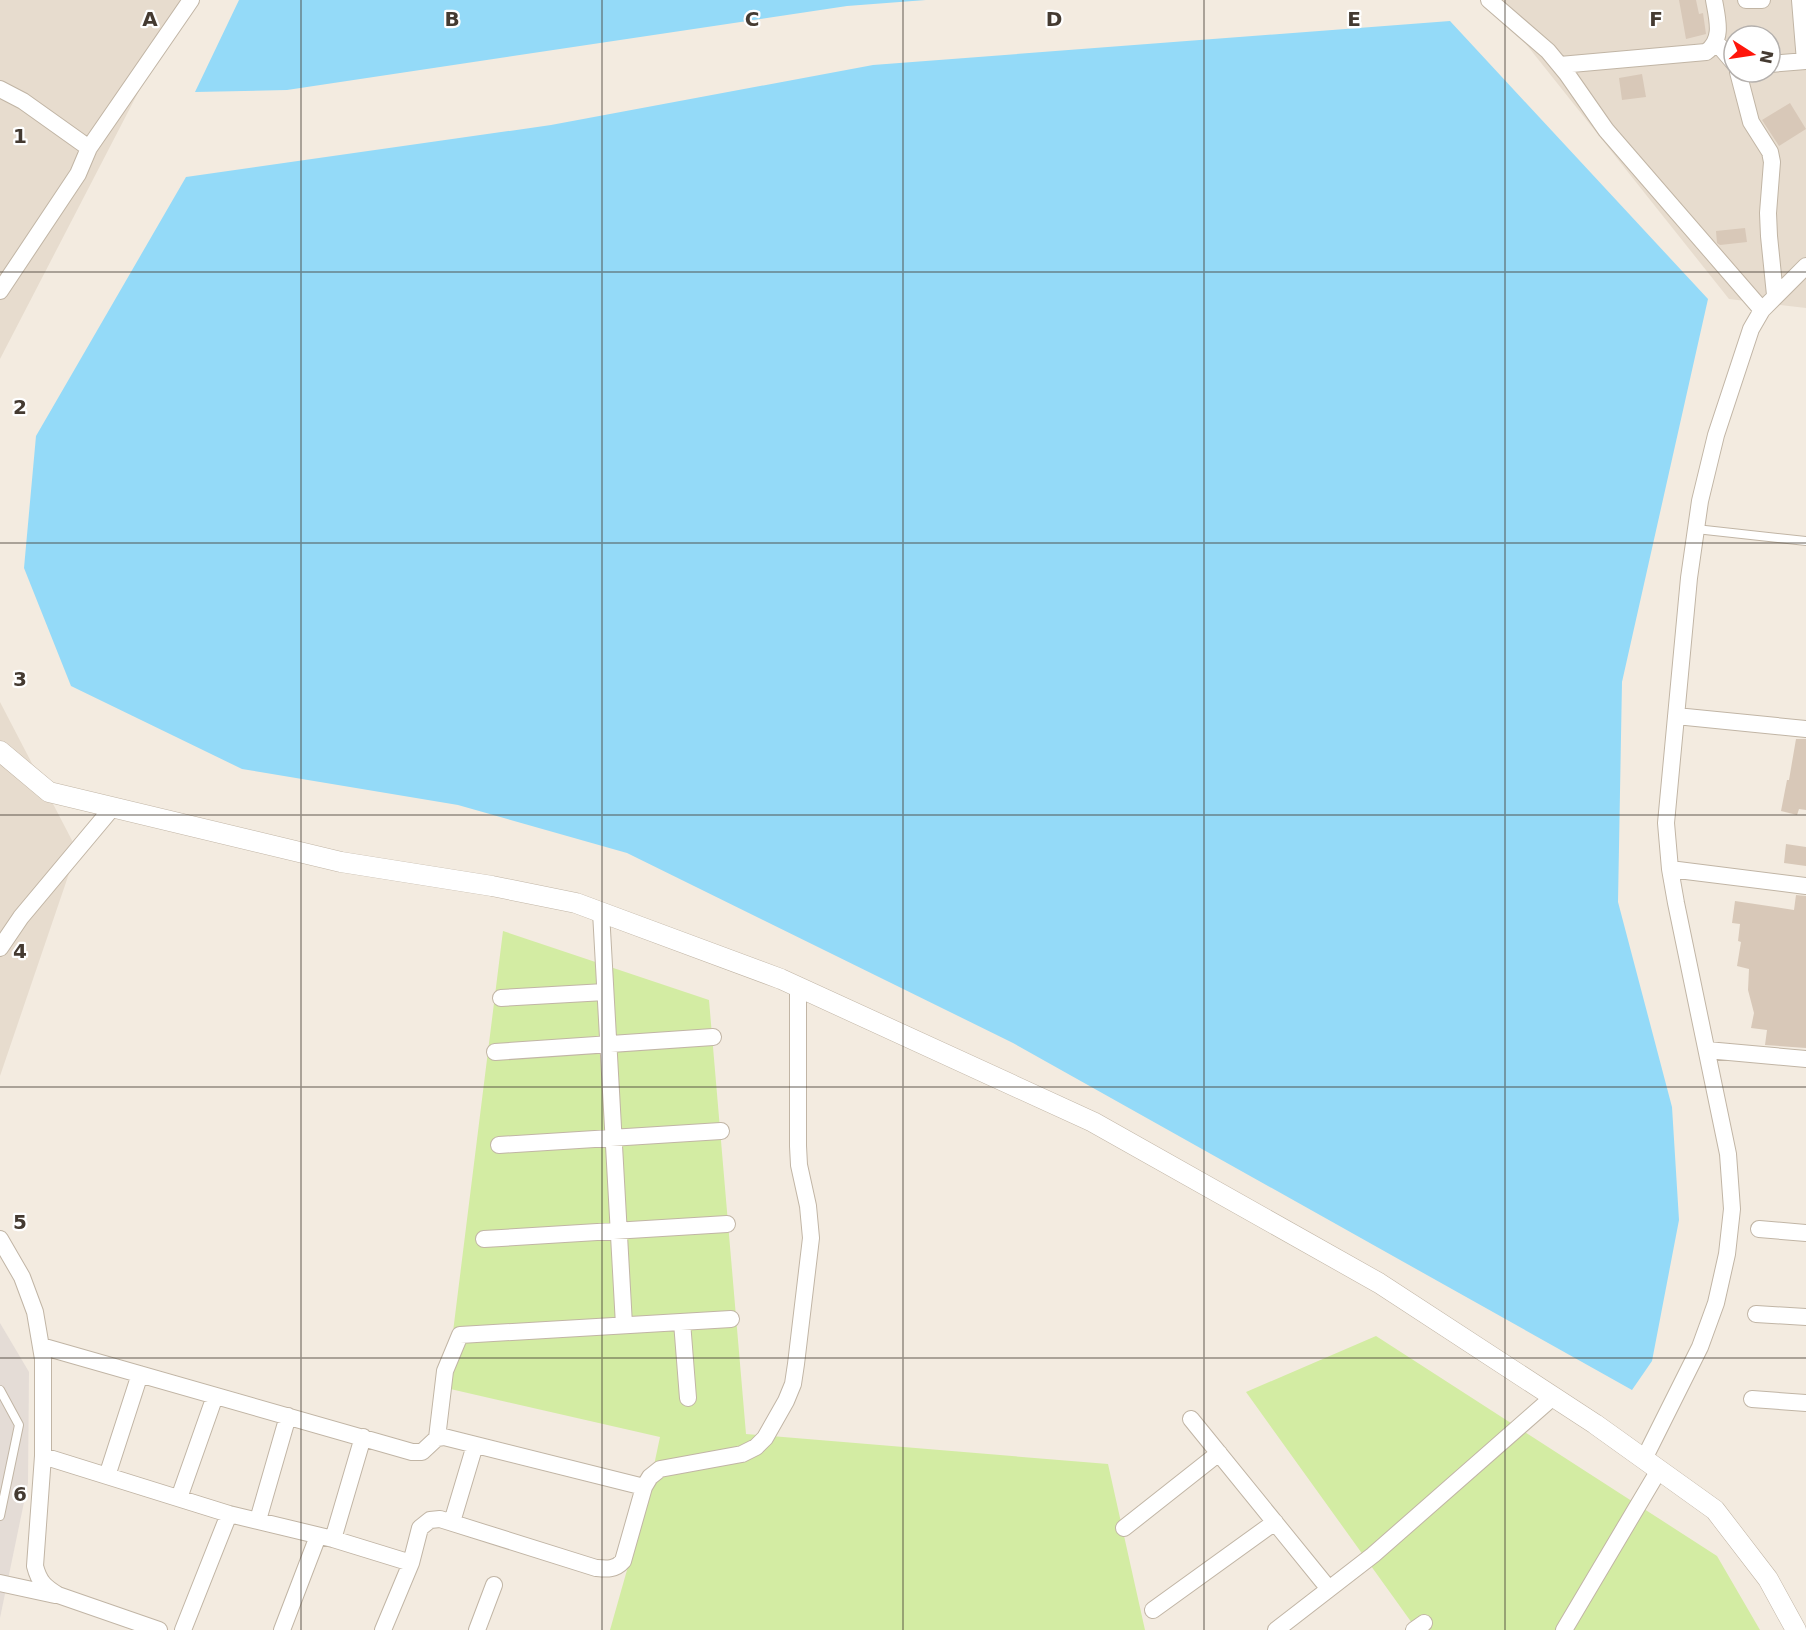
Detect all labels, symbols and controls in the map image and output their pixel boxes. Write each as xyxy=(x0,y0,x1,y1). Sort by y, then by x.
text: A xyxy=(142,7,158,31)
text: B xyxy=(444,7,460,31)
text: C xyxy=(745,7,759,31)
text: D xyxy=(1046,7,1062,31)
text: E xyxy=(1347,7,1361,31)
text: F xyxy=(1649,7,1663,31)
north arrow xyxy=(1722,24,1782,84)
text: N xyxy=(1755,48,1777,66)
text: 1 xyxy=(13,124,27,148)
text: 2 xyxy=(13,395,27,419)
text: 3 xyxy=(13,667,27,691)
text: 4 xyxy=(13,939,27,963)
text: 5 xyxy=(13,1210,27,1234)
text: 6 xyxy=(13,1482,27,1506)

